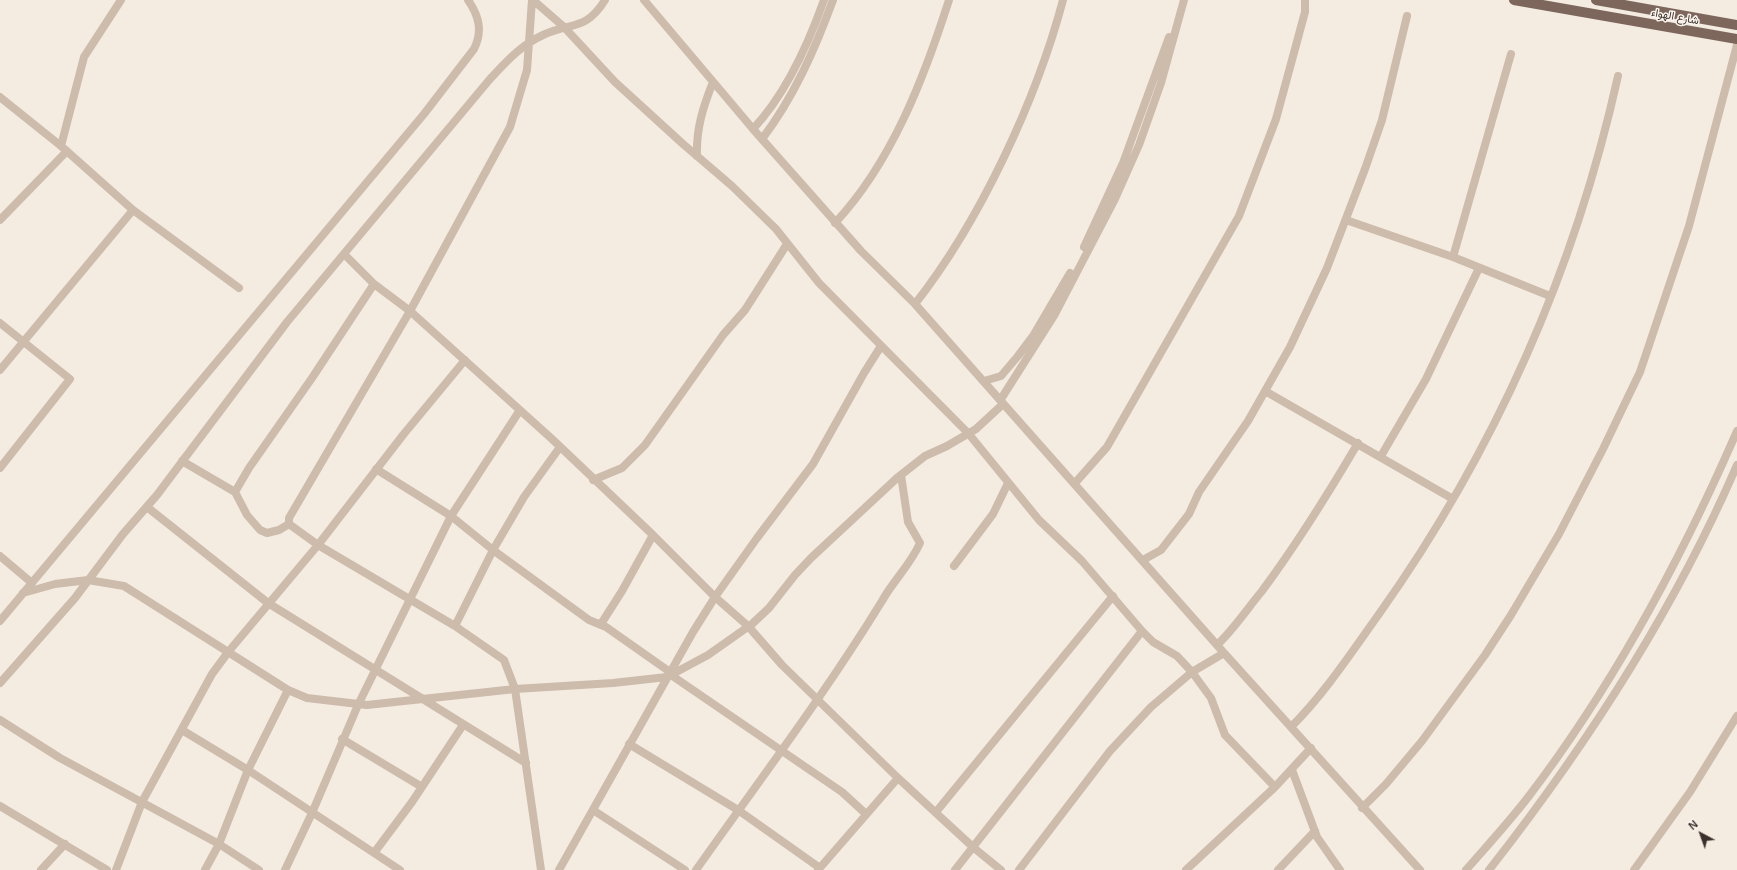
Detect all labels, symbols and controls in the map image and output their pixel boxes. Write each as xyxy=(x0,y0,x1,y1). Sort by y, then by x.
street label: شارع الهواء xyxy=(1650,6,1700,28)
north arrow xyxy=(1681,814,1721,854)
text: N xyxy=(1686,818,1700,832)

